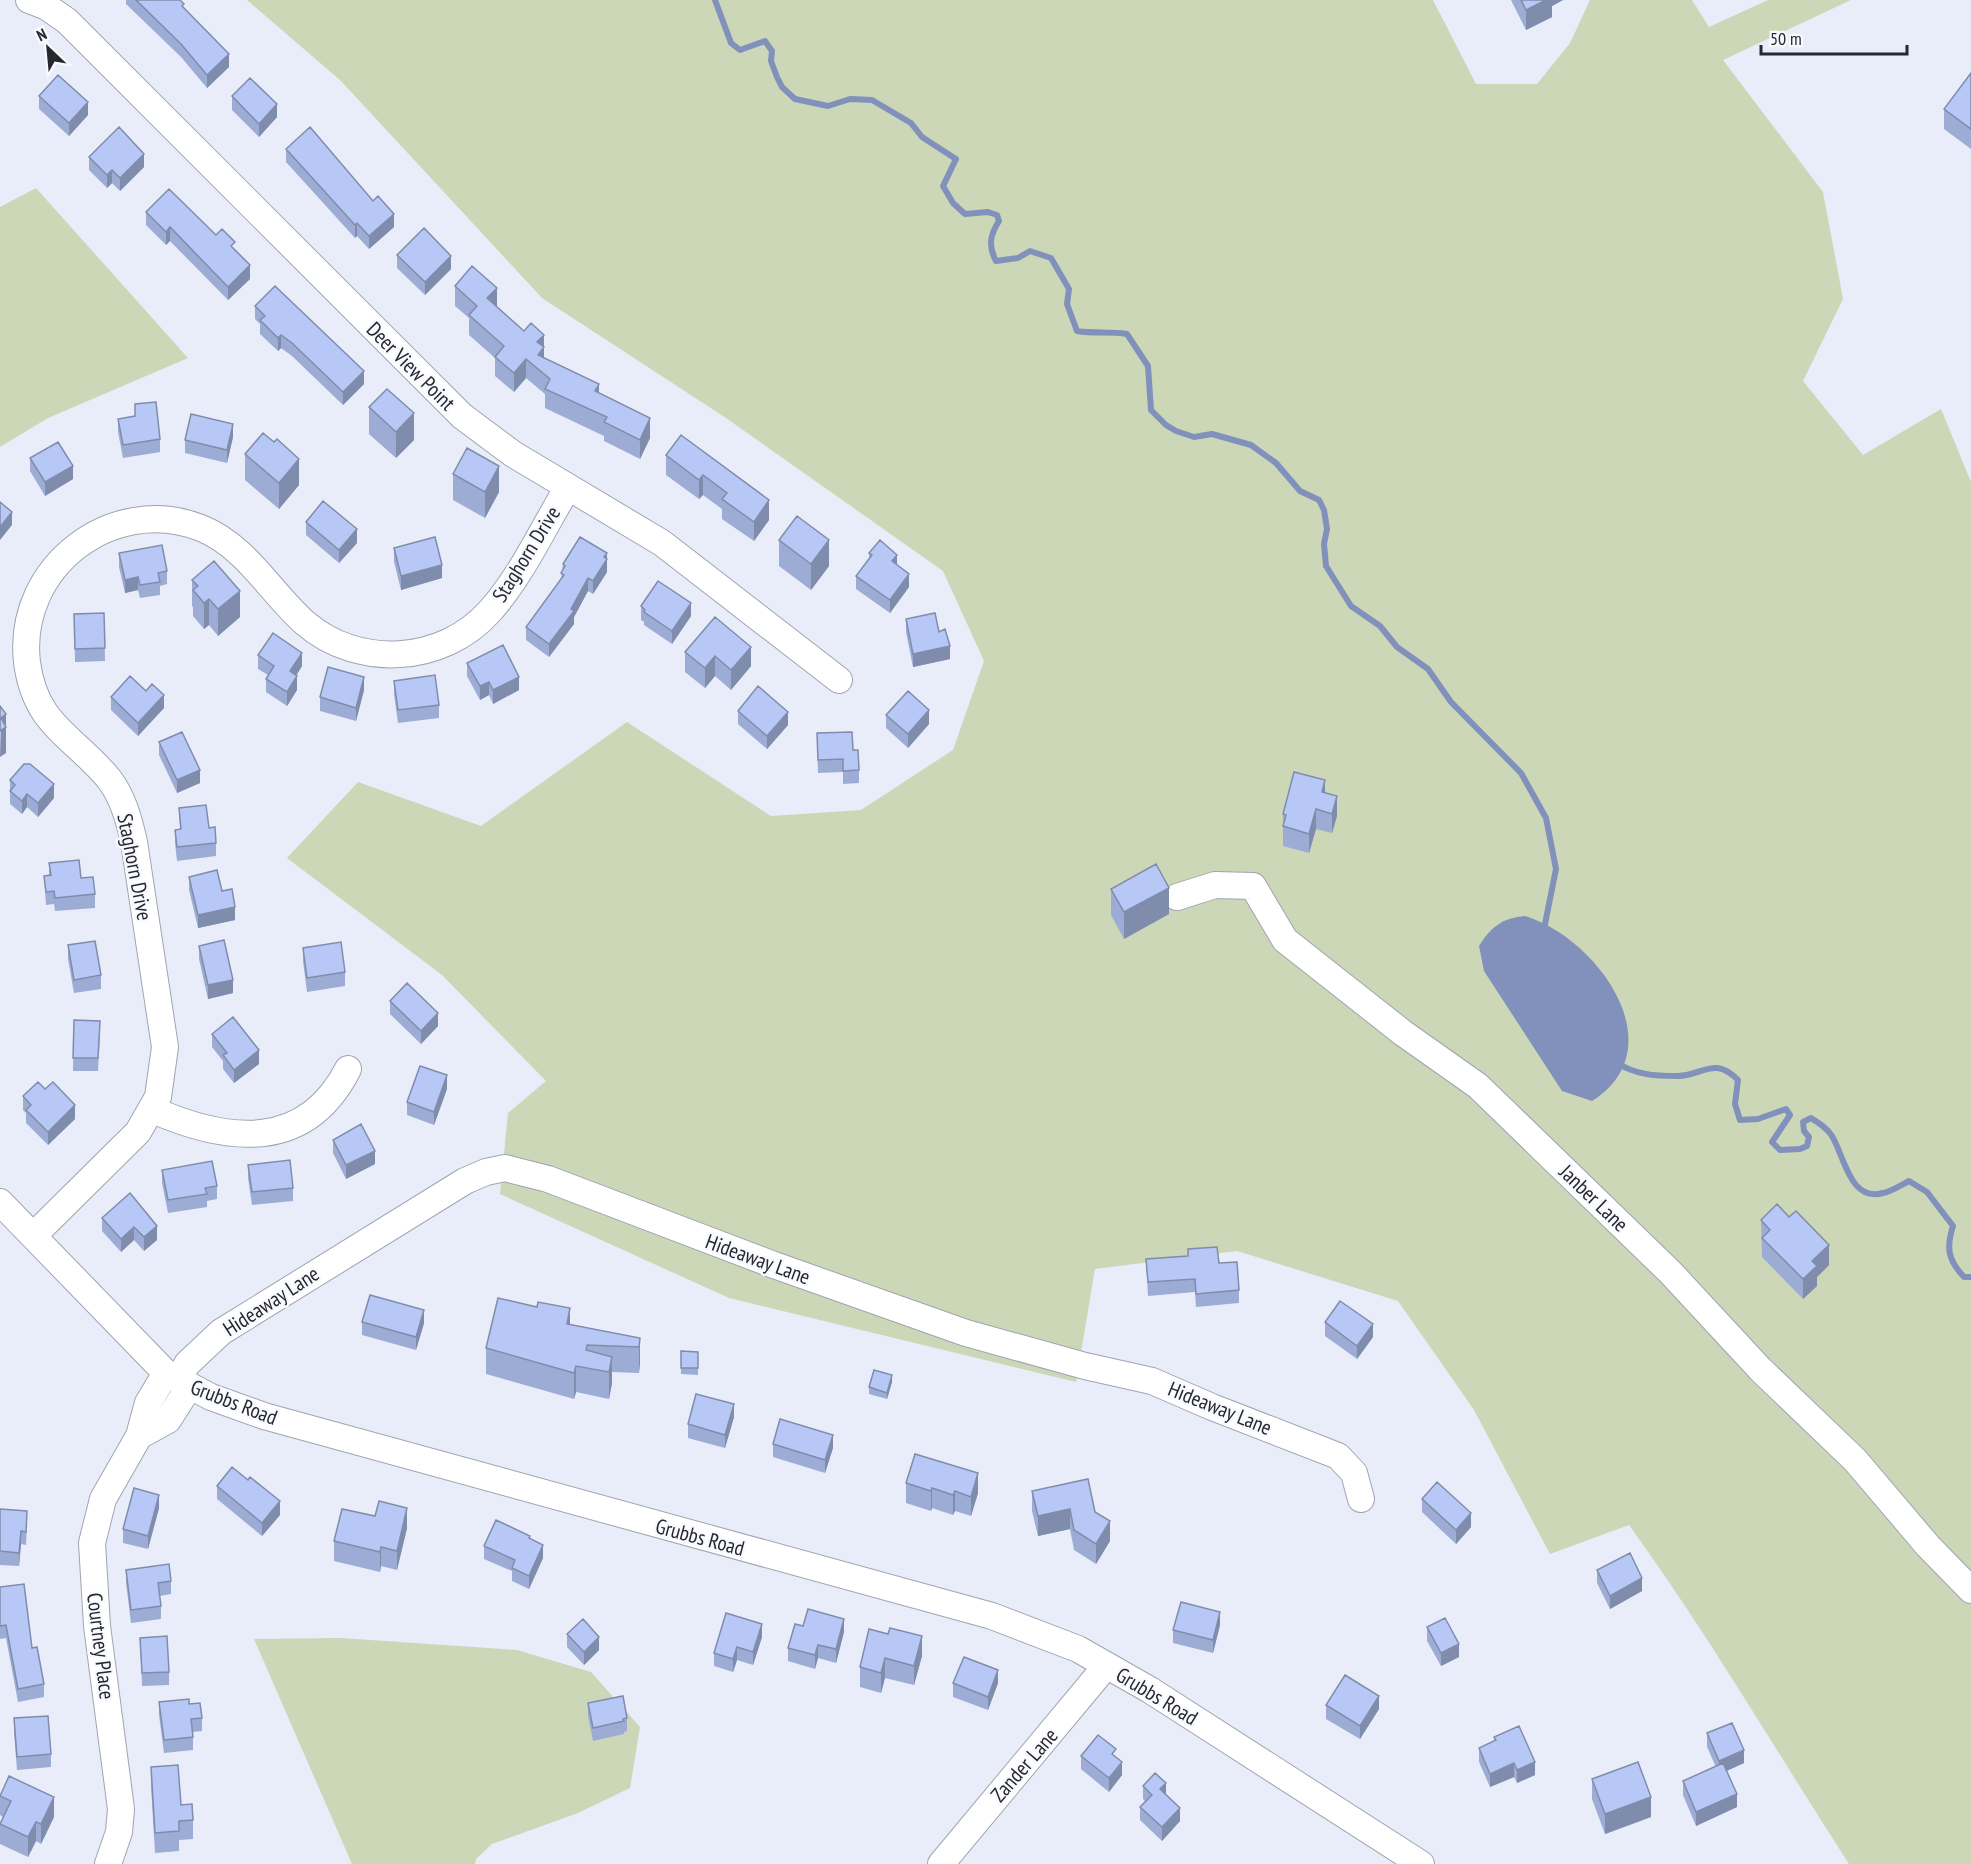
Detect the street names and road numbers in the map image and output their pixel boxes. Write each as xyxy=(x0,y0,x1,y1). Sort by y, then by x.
street label: Deer View Point xyxy=(361,316,461,416)
street label: Staghorn Drive xyxy=(486,501,566,607)
street label: Staghorn Drive xyxy=(111,811,159,923)
street label: Janber Lane xyxy=(1553,1158,1634,1237)
street label: Hideaway Lane xyxy=(702,1228,814,1290)
street label: Hideaway Lane xyxy=(218,1260,324,1342)
street label: Grubbs Road xyxy=(187,1373,281,1431)
street label: Hideaway Lane xyxy=(1164,1375,1276,1441)
street label: Grubbs Road xyxy=(653,1512,747,1562)
street label: Courtney Place xyxy=(81,1591,121,1701)
street label: Grubbs Road xyxy=(1111,1661,1203,1731)
street label: Zander Lane xyxy=(985,1722,1063,1808)

